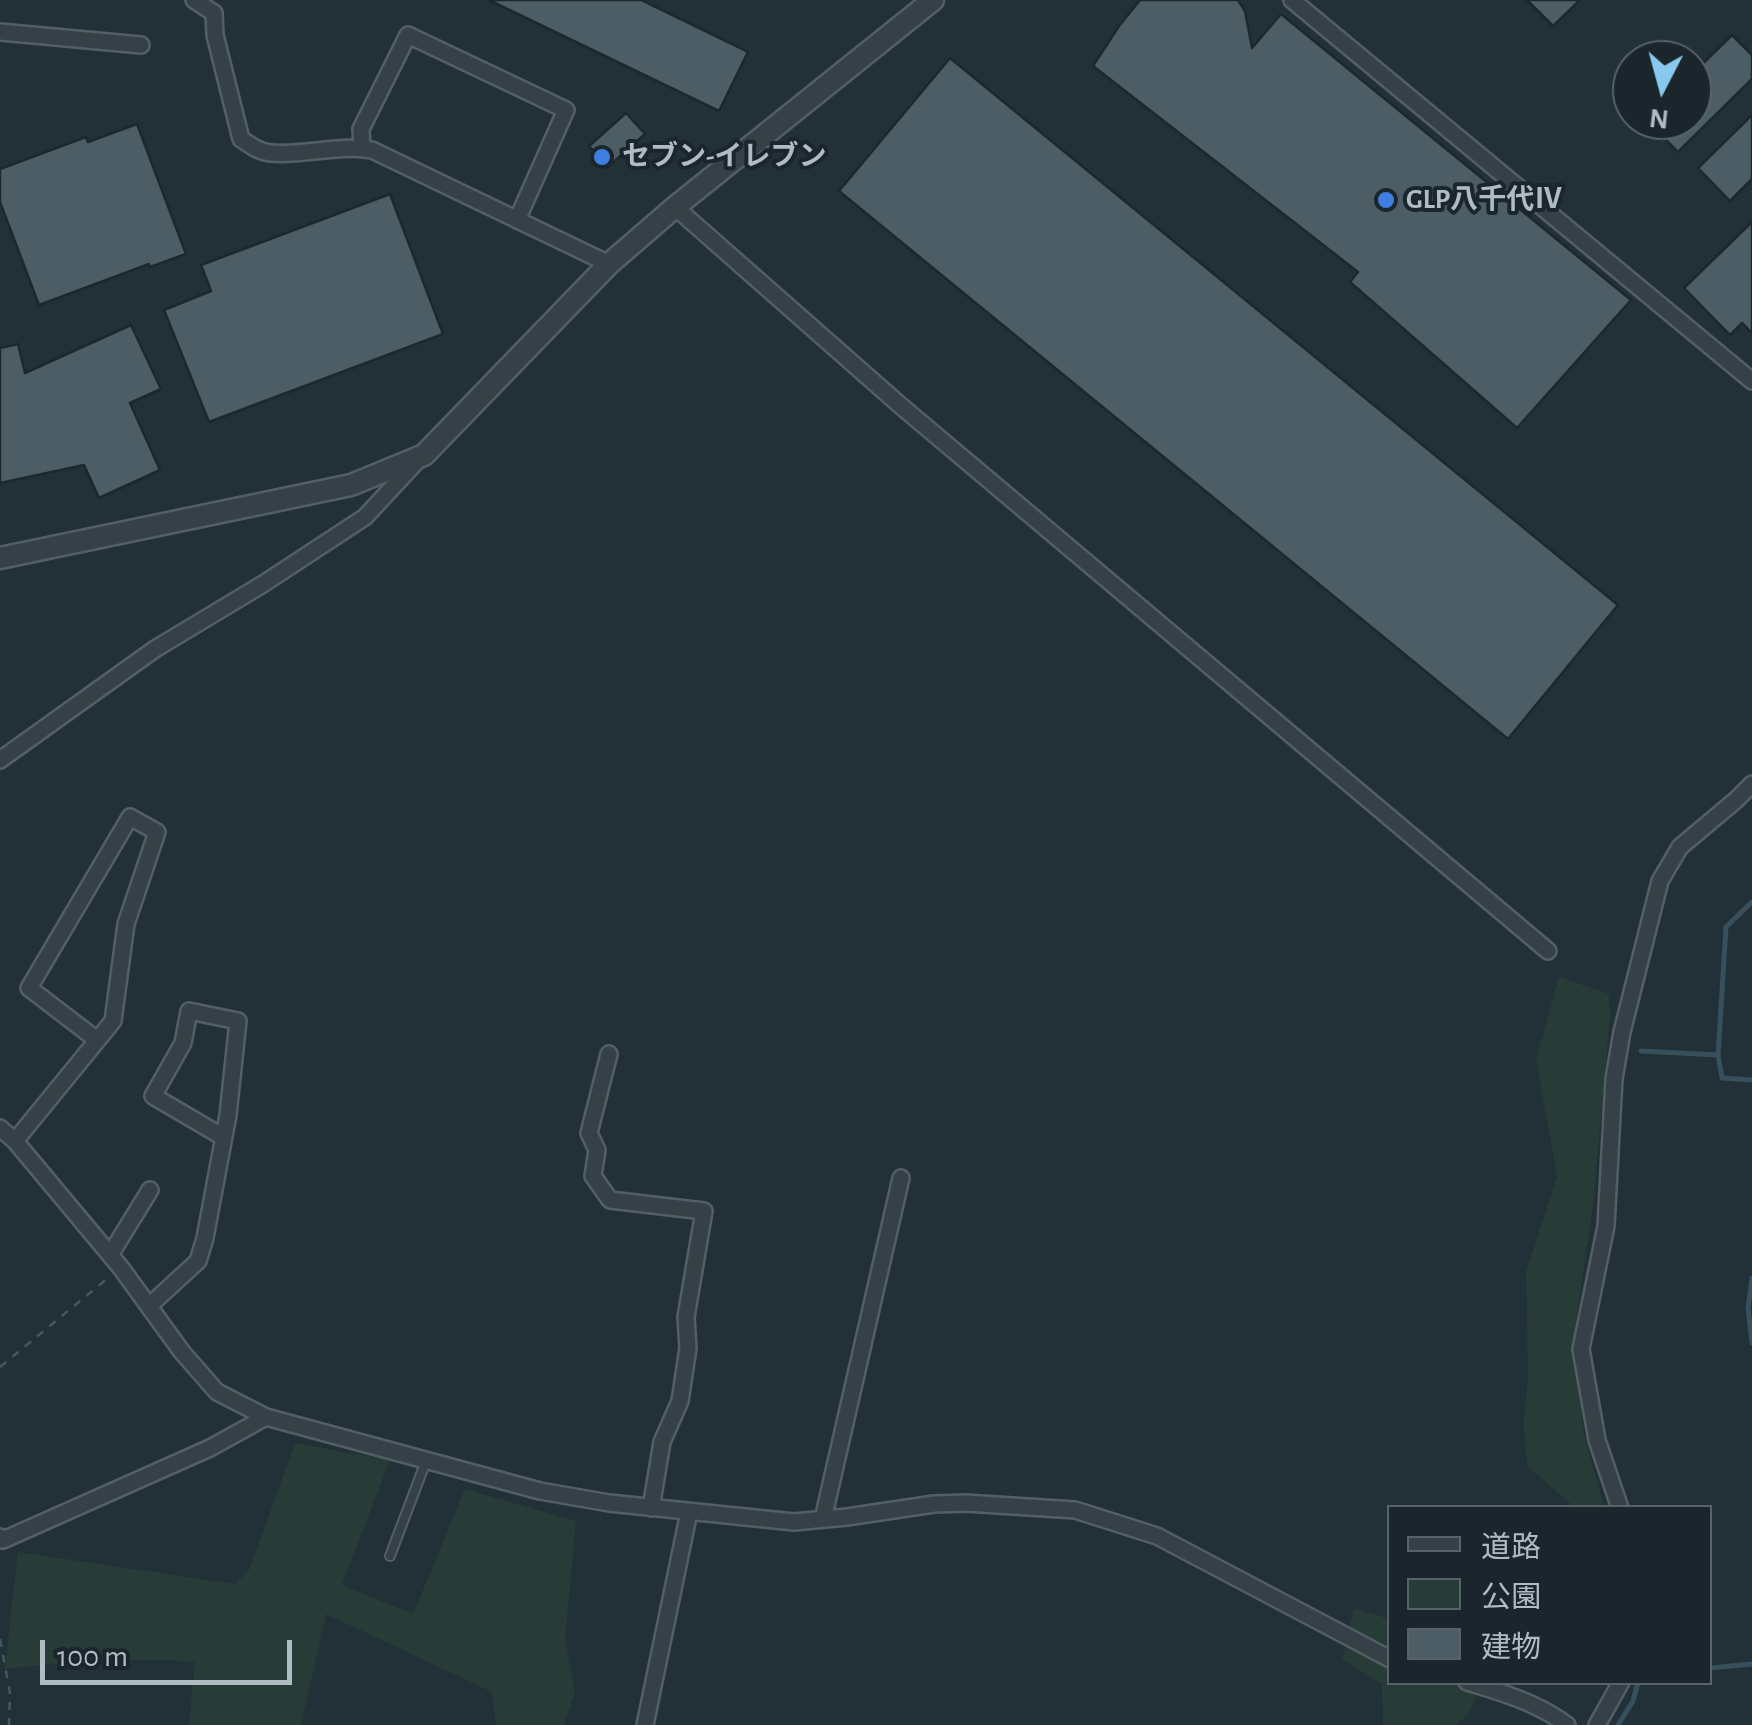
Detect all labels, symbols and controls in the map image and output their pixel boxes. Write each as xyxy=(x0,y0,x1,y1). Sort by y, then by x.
north arrow xyxy=(1612,40,1712,140)
text: N xyxy=(1648,103,1670,133)
place label: セブン-イレブン xyxy=(622,140,827,174)
marker: セブン-イレブン xyxy=(591,146,613,168)
place label: GLP八千代Ⅳ xyxy=(1406,183,1562,217)
marker: GLP八千代Ⅳ xyxy=(1375,189,1397,211)
legend xyxy=(1387,1505,1712,1685)
text: 道路 xyxy=(1481,1533,1541,1563)
text: 公園 xyxy=(1481,1583,1541,1613)
scale bar xyxy=(45,1620,298,1682)
text: 建物 xyxy=(1481,1633,1541,1663)
text: 100 m xyxy=(57,1642,128,1672)

